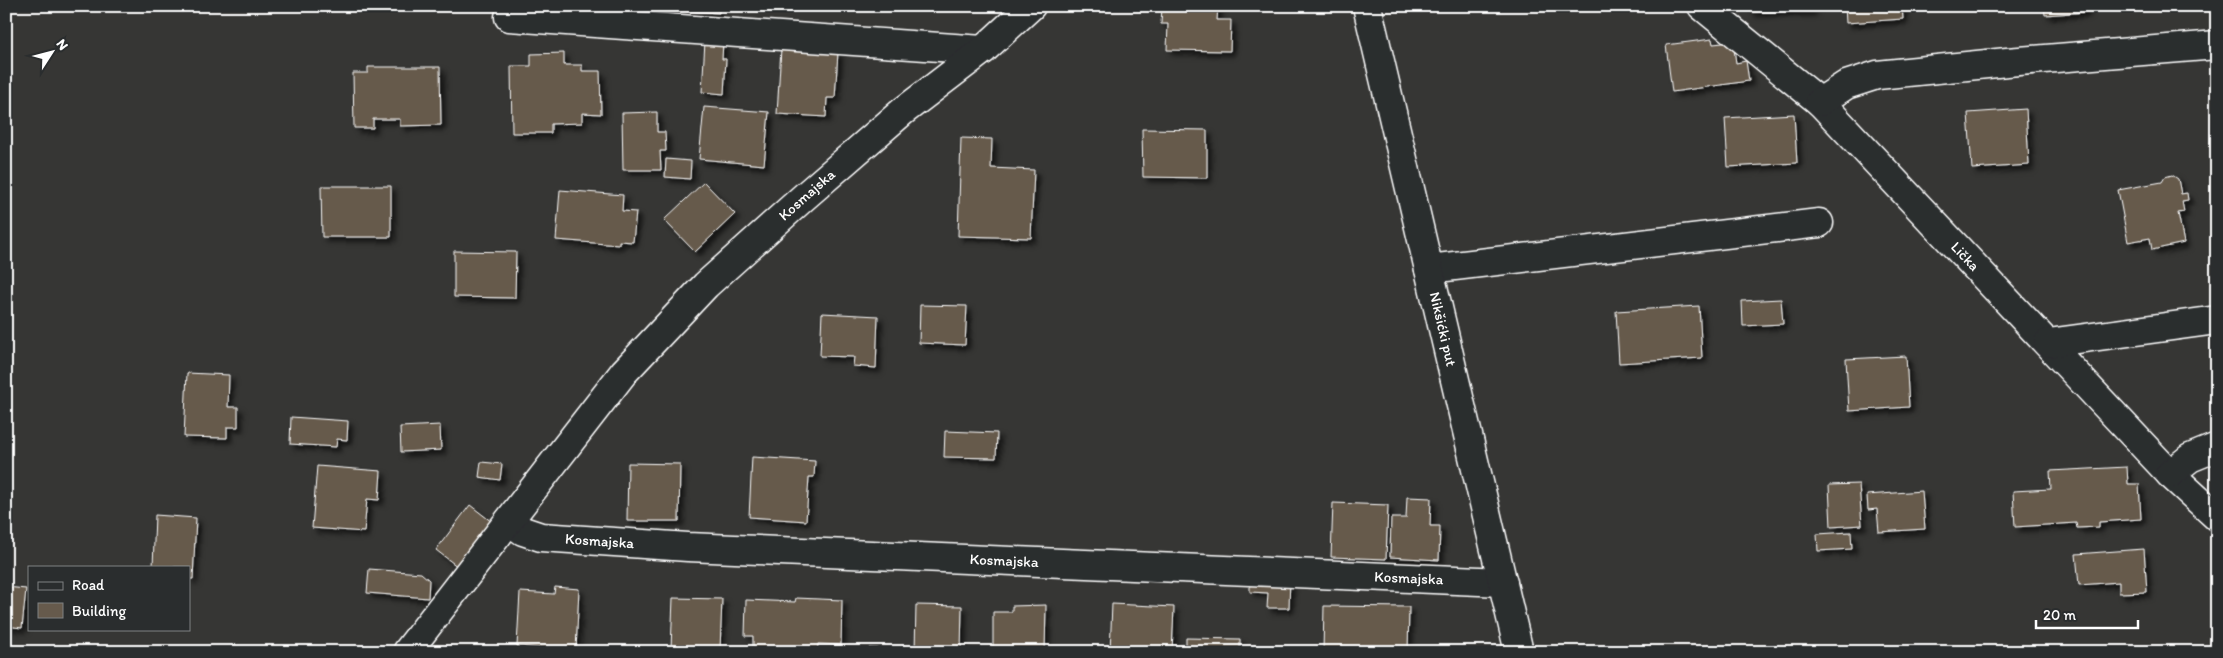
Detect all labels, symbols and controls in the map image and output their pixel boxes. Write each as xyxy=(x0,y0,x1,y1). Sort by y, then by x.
north arrow xyxy=(28,28,78,78)
text: N xyxy=(52,36,72,53)
street label: Kosmajska xyxy=(775,165,839,224)
street label: Lička xyxy=(1947,238,1984,275)
street label: Nikšićki put xyxy=(1426,290,1461,369)
street label: Kosmajska xyxy=(565,530,635,552)
street label: Kosmajska xyxy=(969,550,1039,571)
legend xyxy=(28,566,190,630)
street label: Kosmajska xyxy=(1374,567,1444,588)
text: Road xyxy=(72,576,105,594)
scale bar xyxy=(2036,598,2138,630)
text: Building xyxy=(72,602,126,620)
text: 20 m xyxy=(2043,606,2077,624)

